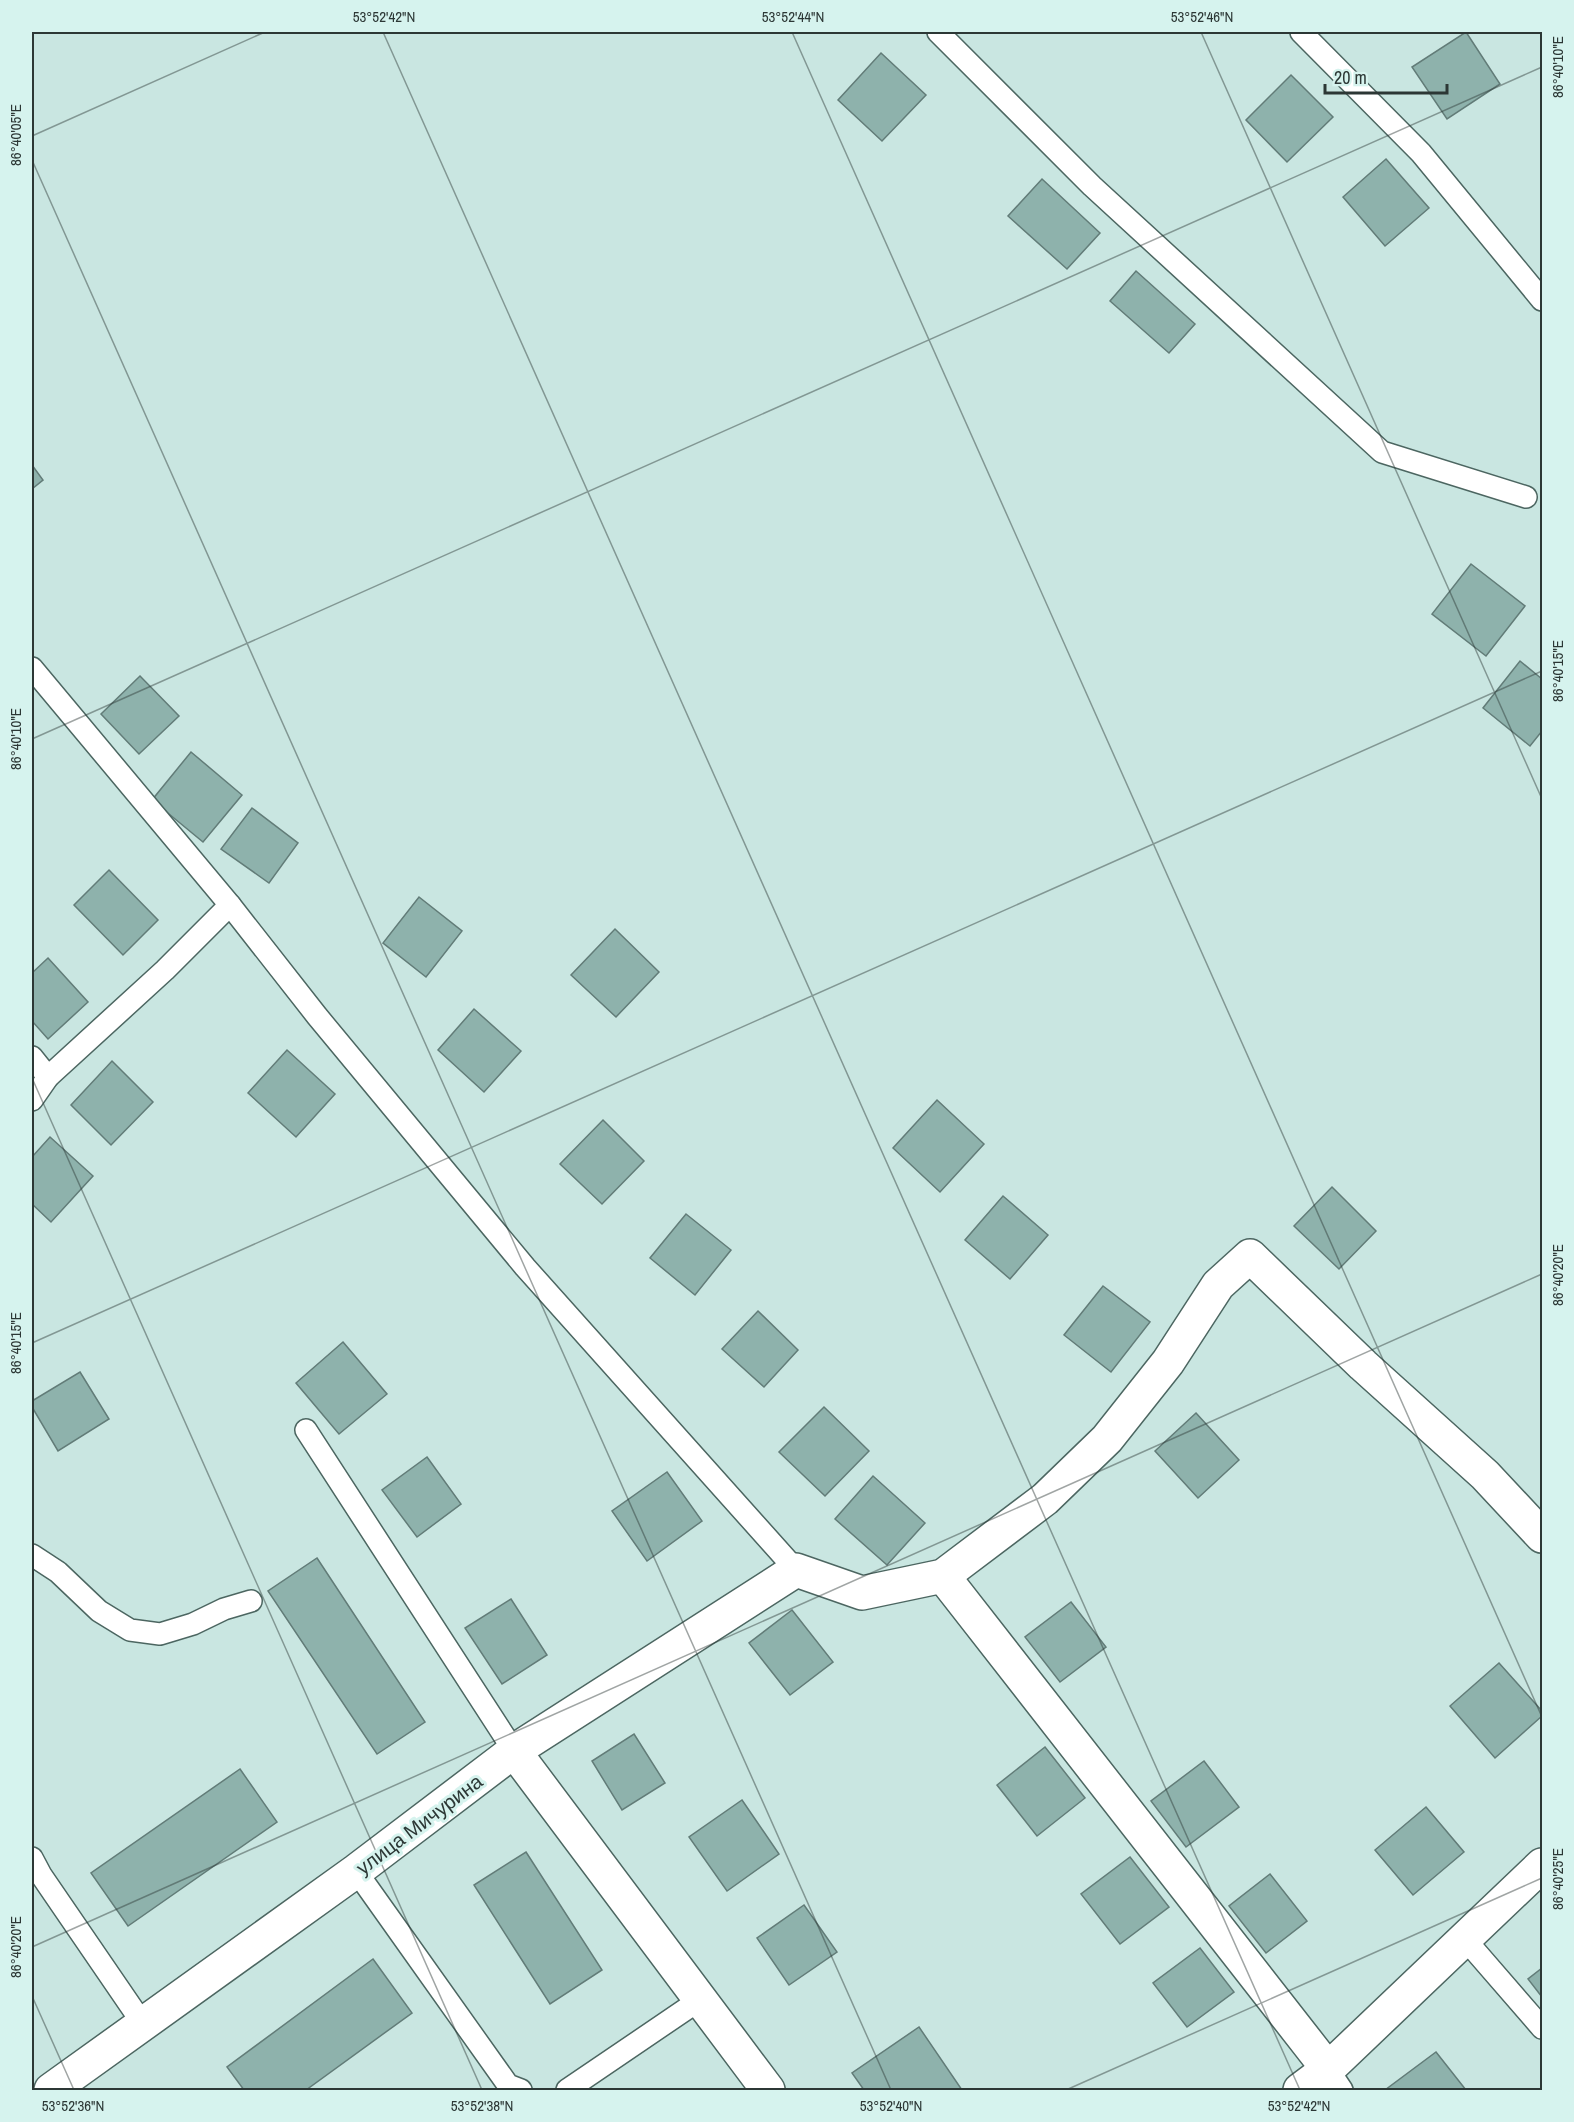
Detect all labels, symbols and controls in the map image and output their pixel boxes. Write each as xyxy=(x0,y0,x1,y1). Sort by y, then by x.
text: 53°52'42"N xyxy=(353,6,415,27)
text: 53°52'44"N xyxy=(762,6,824,27)
text: 53°52'46"N xyxy=(1171,6,1233,27)
text: 86°40'10"E xyxy=(1547,36,1568,98)
scale bar xyxy=(1325,57,1446,95)
text: 20 m xyxy=(1334,65,1367,90)
text: 86°40'05"E xyxy=(5,104,26,166)
text: 86°40'15"E xyxy=(1547,640,1568,702)
text: 86°40'10"E xyxy=(5,708,26,770)
text: 86°40'20"E xyxy=(1547,1244,1568,1306)
text: 86°40'15"E xyxy=(5,1312,26,1374)
street label: улица Мичурина xyxy=(350,1767,489,1881)
text: 86°40'25"E xyxy=(1547,1848,1568,1910)
text: 86°40'20"E xyxy=(5,1916,26,1978)
text: 53°52'36"N xyxy=(42,2095,104,2116)
text: 53°52'38"N xyxy=(451,2095,513,2116)
text: 53°52'40"N xyxy=(860,2095,922,2116)
text: 53°52'42"N xyxy=(1268,2095,1330,2116)

